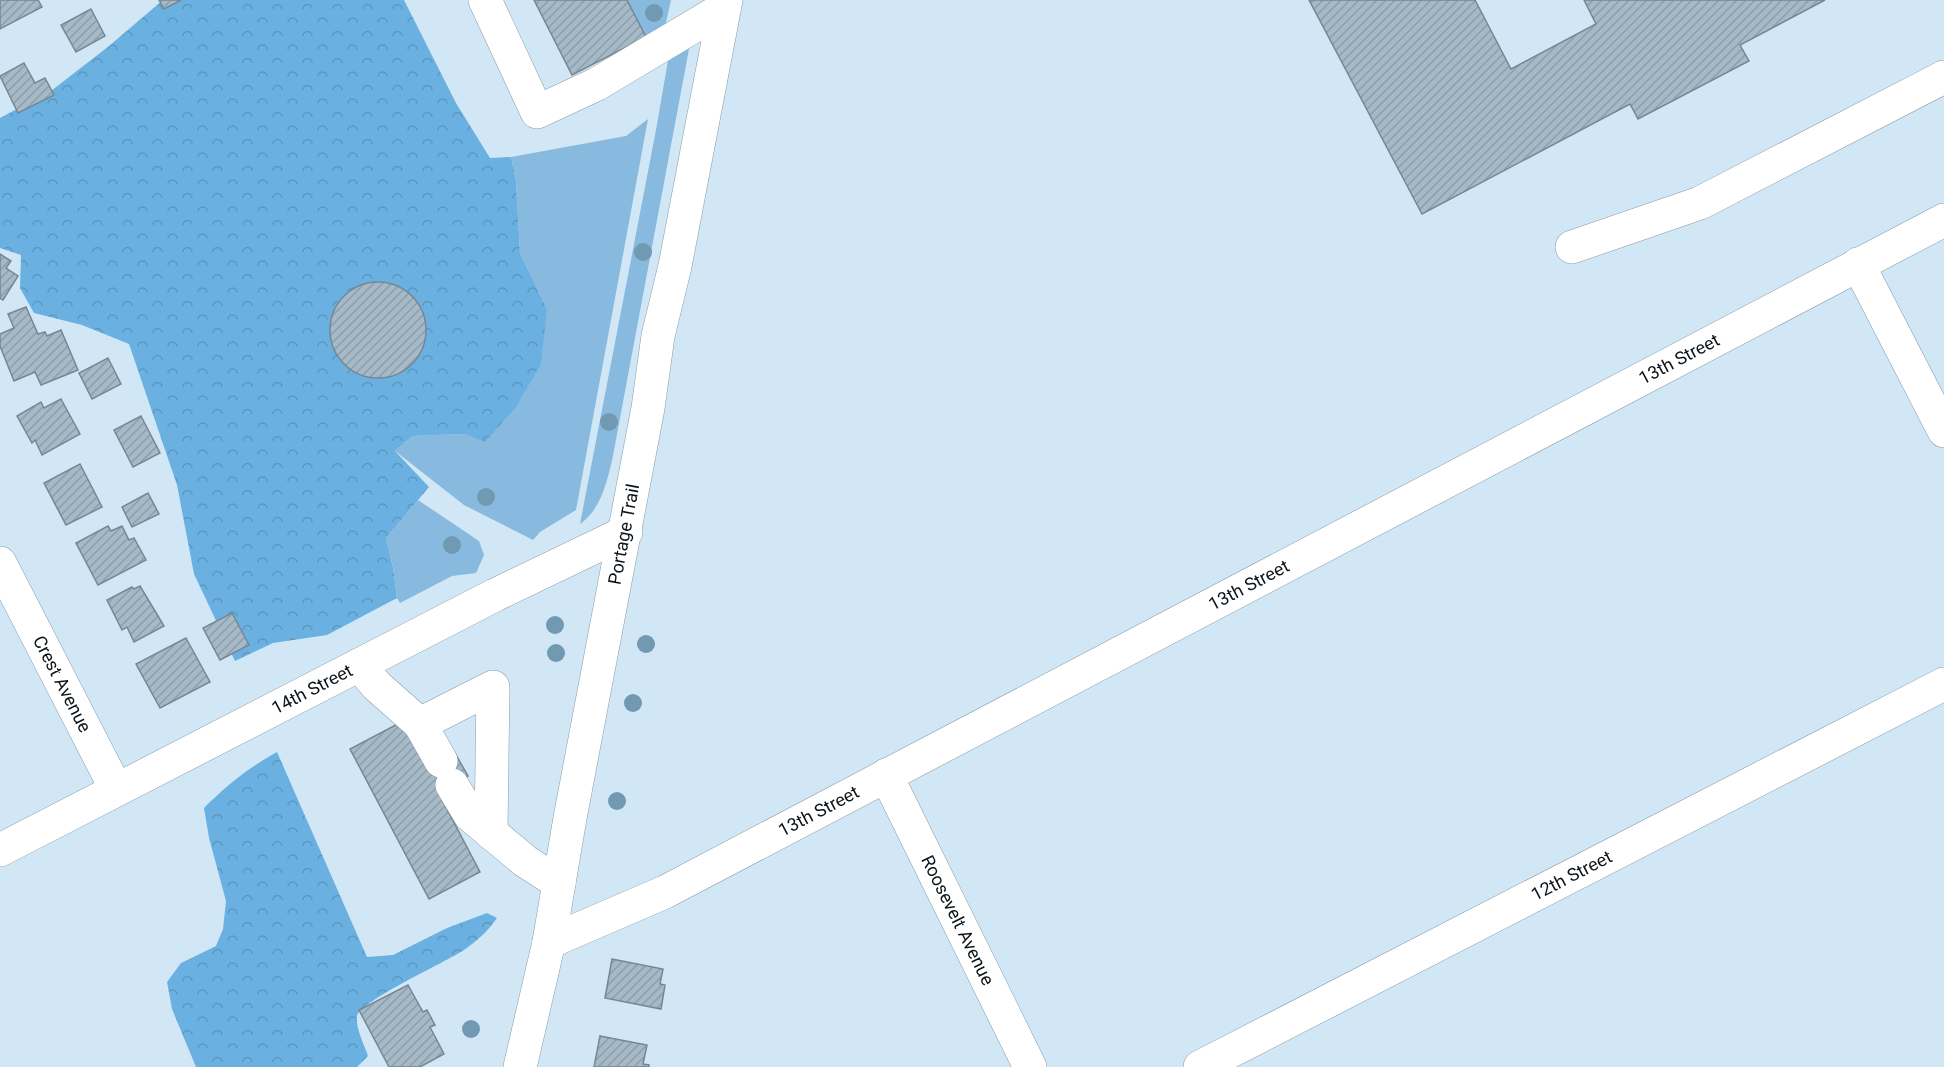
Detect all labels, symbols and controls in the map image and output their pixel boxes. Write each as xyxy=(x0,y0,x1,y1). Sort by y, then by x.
street label: 13th Street xyxy=(1635,329,1723,388)
street label: Portage Trail xyxy=(604,482,643,586)
street label: 13th Street xyxy=(1205,555,1293,614)
street label: Crest Avenue xyxy=(29,632,96,736)
street label: 14th Street xyxy=(268,659,356,718)
street label: 13th Street xyxy=(775,781,862,841)
street label: 12th Street xyxy=(1527,846,1615,905)
street label: Roosevelt Avenue xyxy=(917,852,999,988)

